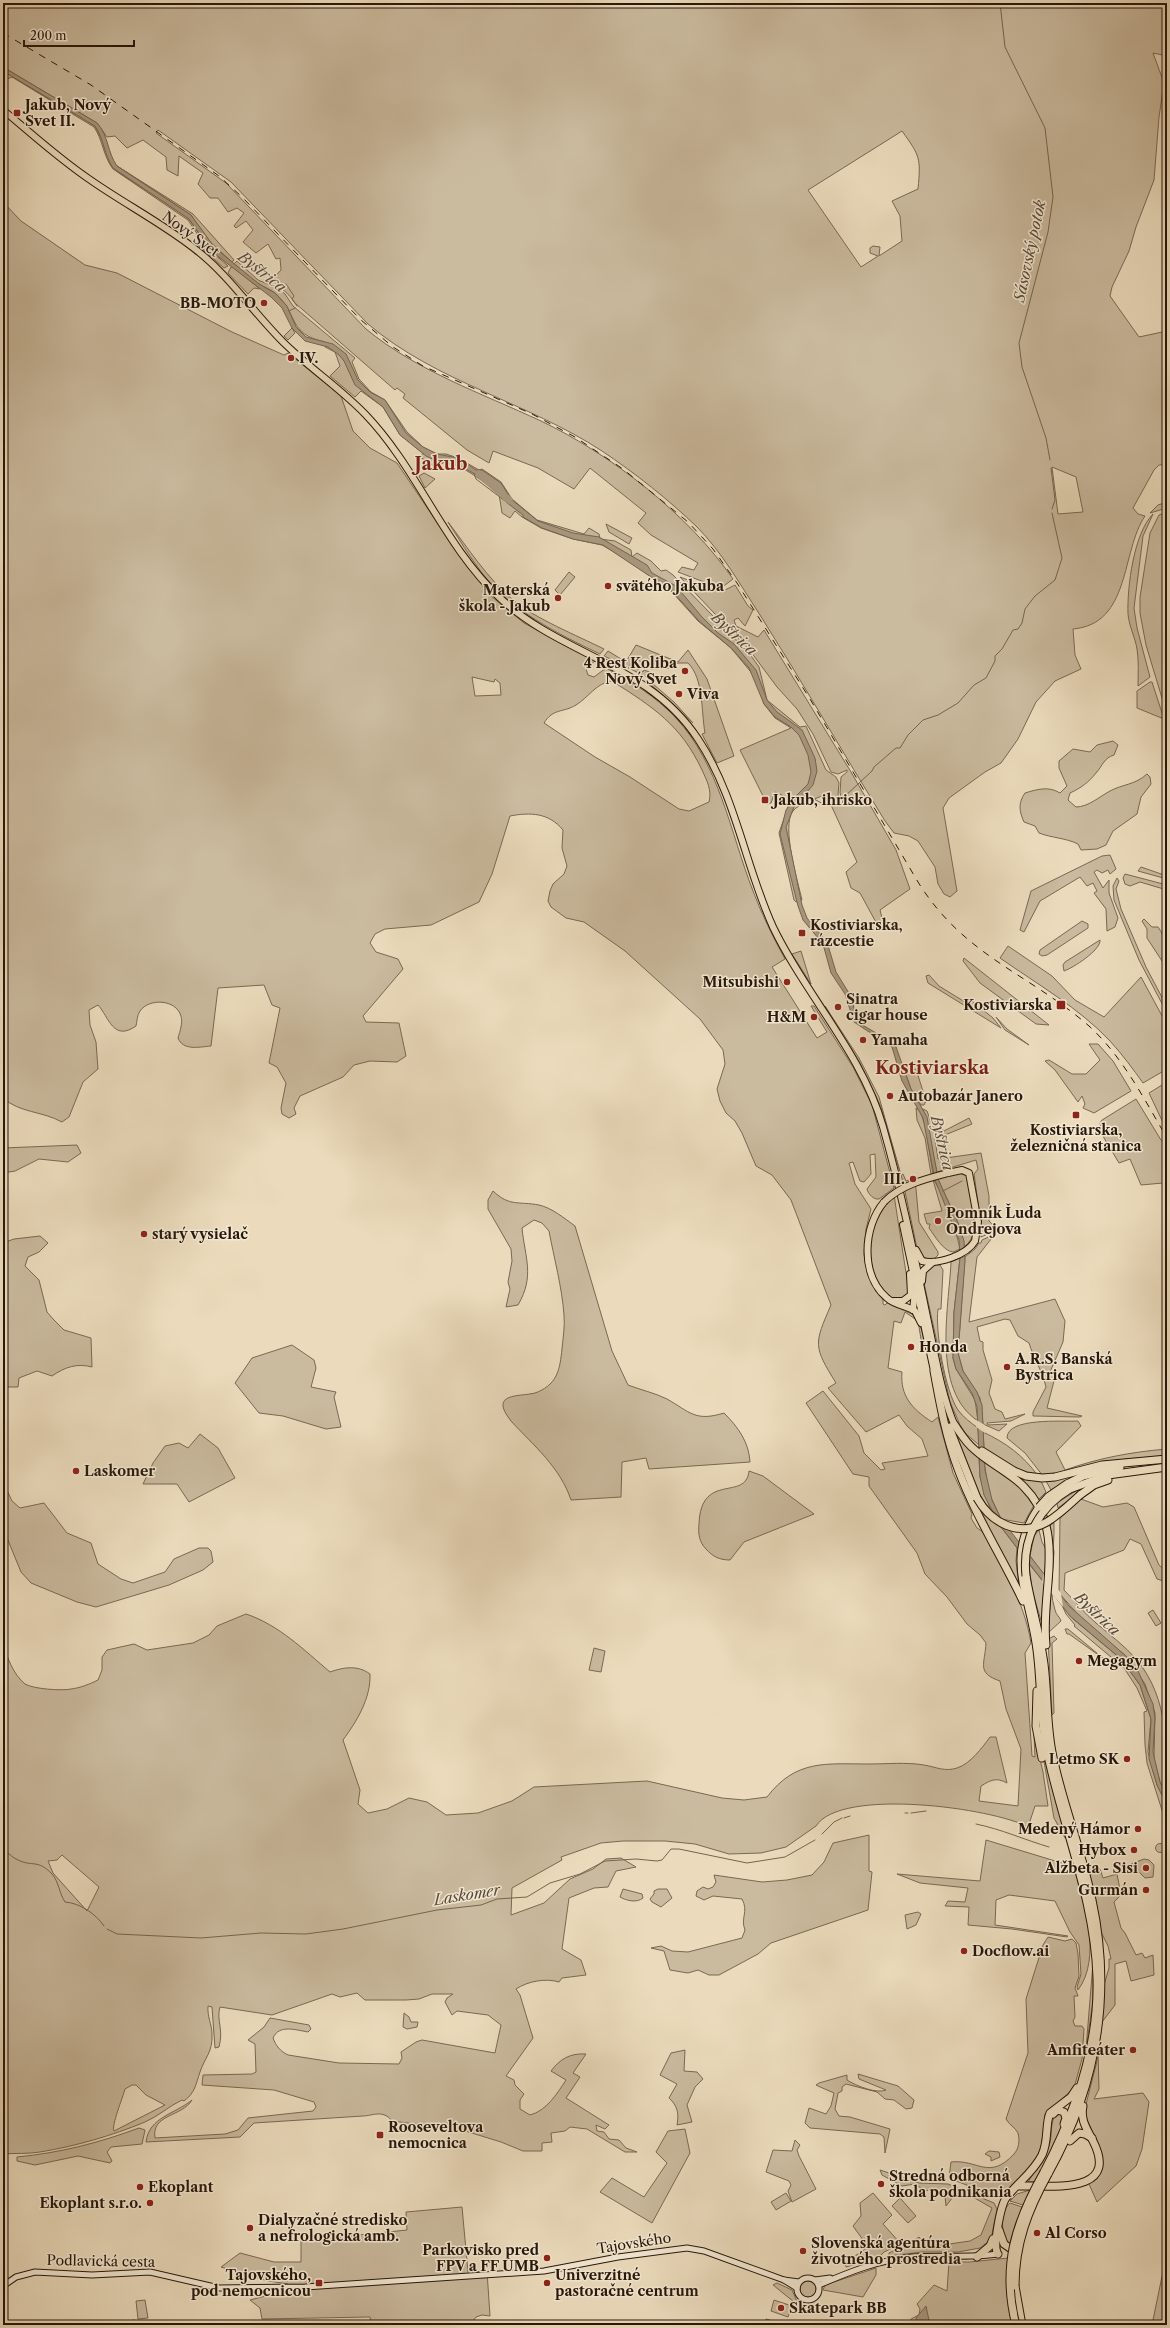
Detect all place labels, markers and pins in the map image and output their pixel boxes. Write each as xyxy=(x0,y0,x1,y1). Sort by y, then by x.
place label: Jakub, Nový Svet II. xyxy=(22,96,111,130)
marker: Jakub, Nový Svet II. xyxy=(12,108,22,118)
place label: BB-MOTO xyxy=(180,294,256,312)
marker: BB-MOTO xyxy=(259,298,269,308)
place label: IV. xyxy=(299,349,319,367)
marker: IV. xyxy=(286,353,296,363)
place label: svätého Jakuba xyxy=(616,577,725,595)
place label: Materská škola - Jakub xyxy=(459,581,551,615)
marker: svätého Jakuba xyxy=(603,581,613,591)
marker: Materská škola - Jakub xyxy=(553,593,563,603)
place label: 4 Rest Koliba Nový Svet xyxy=(584,654,678,688)
marker: 4 Rest Koliba Nový Svet xyxy=(680,666,690,676)
place label: Viva xyxy=(686,685,720,703)
marker: Viva xyxy=(674,689,684,699)
place label: Jakub, ihrisko xyxy=(770,791,872,809)
marker: Jakub, ihrisko xyxy=(760,795,770,805)
place label: Kostiviarska, rázcestie xyxy=(810,916,903,950)
marker: Kostiviarska, rázcestie xyxy=(797,928,807,938)
place label: Mitsubishi xyxy=(703,973,779,991)
marker: Mitsubishi xyxy=(782,977,792,987)
place label: Sinatra cigar house xyxy=(846,990,928,1024)
place label: Kostiviarska xyxy=(963,996,1053,1014)
marker: Kostiviarska xyxy=(1055,999,1067,1011)
marker: Sinatra cigar house xyxy=(833,1002,843,1012)
place label: H&M xyxy=(767,1008,806,1026)
marker: H&M xyxy=(809,1012,819,1022)
place label: Yamaha xyxy=(870,1031,929,1049)
marker: Yamaha xyxy=(858,1035,868,1045)
place label: Autobazár Janero xyxy=(897,1087,1023,1105)
marker: Autobazár Janero xyxy=(885,1091,895,1101)
marker: Kostiviarska, železničná stanica xyxy=(1071,1110,1081,1120)
place label: Kostiviarska, železničná stanica xyxy=(1010,1121,1143,1155)
place label: III. xyxy=(883,1170,905,1188)
marker: III. xyxy=(908,1174,918,1184)
place label: Pomník Ľuda Ondrejova xyxy=(946,1203,1042,1238)
marker: Pomník Ľuda Ondrejova xyxy=(933,1216,943,1226)
place label: starý vysielač xyxy=(152,1225,248,1243)
marker: starý vysielač xyxy=(139,1229,149,1239)
place label: Honda xyxy=(919,1338,968,1356)
marker: Honda xyxy=(906,1342,916,1352)
place label: A.R.S. Banská Bystrica xyxy=(1014,1350,1114,1384)
marker: A.R.S. Banská Bystrica xyxy=(1002,1362,1012,1372)
place label: Laskomer xyxy=(84,1462,155,1480)
marker: Laskomer xyxy=(71,1466,81,1476)
place label: Megagym xyxy=(1087,1652,1157,1670)
marker: Megagym xyxy=(1074,1656,1084,1666)
place label: Letmo SK xyxy=(1049,1750,1120,1768)
marker: Letmo SK xyxy=(1122,1754,1132,1764)
place label: Medený Hámor xyxy=(1018,1820,1130,1838)
marker: Medený Hámor xyxy=(1133,1824,1143,1834)
place label: Hybox xyxy=(1078,1841,1127,1859)
marker: Hybox xyxy=(1129,1845,1139,1855)
place label: Alžbeta - Sisi xyxy=(1044,1859,1138,1877)
marker: Alžbeta - Sisi xyxy=(1141,1863,1151,1873)
place label: Gurmán xyxy=(1078,1881,1138,1899)
marker: Gurmán xyxy=(1141,1885,1151,1895)
place label: Docflow.ai xyxy=(972,1942,1049,1960)
marker: Docflow.ai xyxy=(959,1946,969,1956)
place label: Amfiteáter xyxy=(1046,2041,1125,2059)
marker: Amfiteáter xyxy=(1128,2045,1138,2055)
place label: Rooseveltova nemocnica xyxy=(388,2118,484,2152)
marker: Rooseveltova nemocnica xyxy=(375,2130,385,2140)
place label: Stredná odborná škola podnikania xyxy=(889,2167,1013,2201)
place label: Ekoplant xyxy=(148,2178,214,2196)
marker: Stredná odborná škola podnikania xyxy=(876,2179,886,2189)
marker: Ekoplant xyxy=(135,2182,145,2192)
place label: Ekoplant s.r.o. xyxy=(39,2194,142,2212)
marker: Ekoplant s.r.o. xyxy=(145,2198,155,2208)
place label: Dialyzačné stredisko a nefrologická amb. xyxy=(258,2211,408,2245)
marker: Dialyzačné stredisko a nefrologická amb. xyxy=(245,2223,255,2233)
place label: Al Corso xyxy=(1044,2224,1107,2242)
marker: Al Corso xyxy=(1032,2228,1042,2238)
place label: Slovenská agentúra životného prostredia xyxy=(811,2234,962,2268)
place label: Parkovisko pred FPV a FF UMB xyxy=(422,2241,540,2275)
marker: Slovenská agentúra životného prostredia xyxy=(798,2246,808,2256)
marker: Parkovisko pred FPV a FF UMB xyxy=(542,2253,552,2263)
place label: Tajovského, pod nemocnicou xyxy=(191,2266,311,2300)
place label: Univerzitné pastoračné centrum xyxy=(555,2266,699,2300)
marker: Tajovského, pod nemocnicou xyxy=(314,2278,324,2288)
marker: Univerzitné pastoračné centrum xyxy=(542,2278,552,2288)
place label: Skatepark BB xyxy=(789,2299,887,2317)
marker: Skatepark BB xyxy=(776,2303,786,2313)

